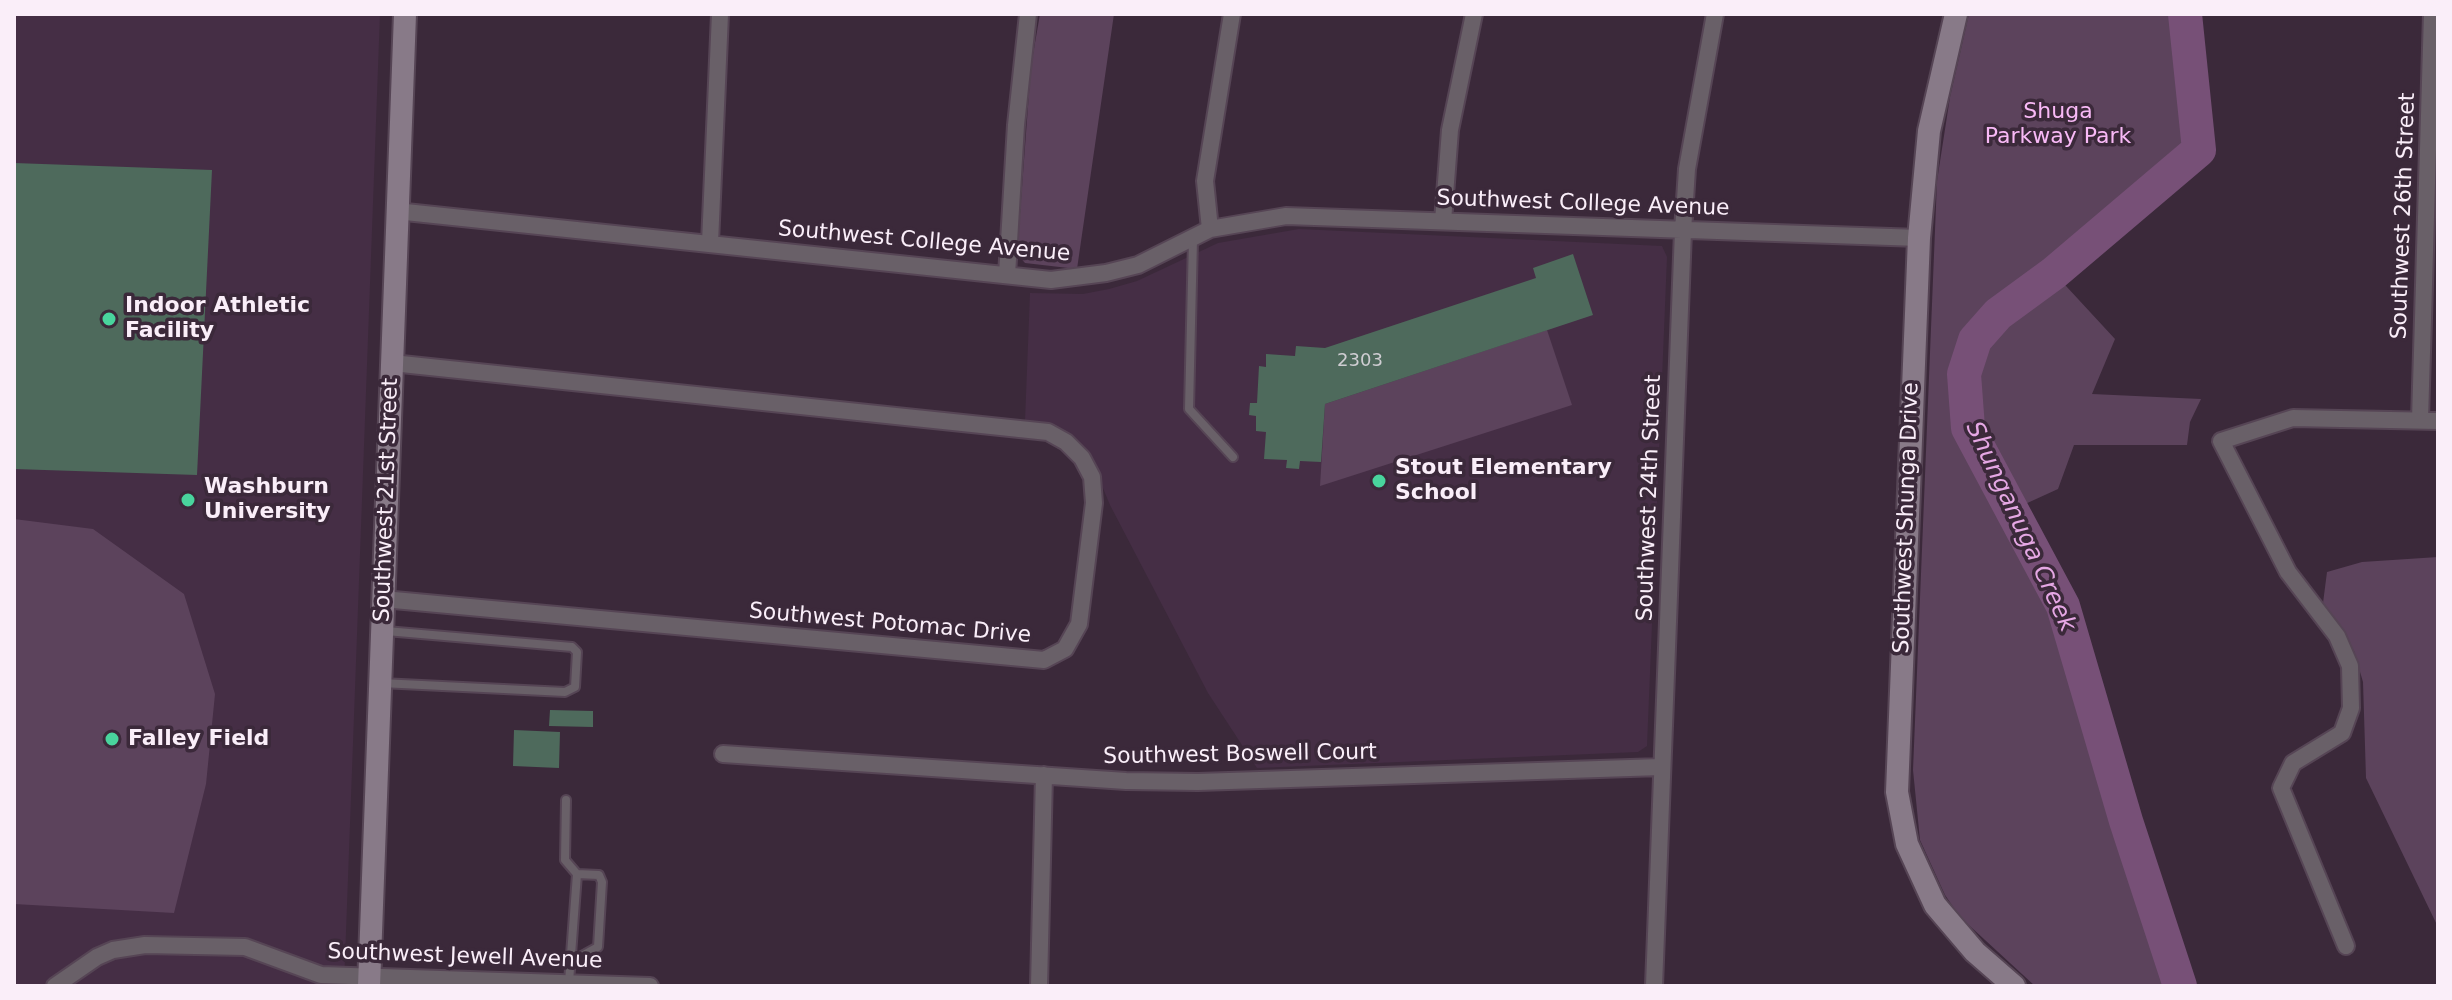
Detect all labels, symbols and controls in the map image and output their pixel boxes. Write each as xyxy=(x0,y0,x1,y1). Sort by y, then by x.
street label: Southwest 26th Street xyxy=(2386,92,2422,340)
park label: Shuga Parkway Park xyxy=(1985,99,2131,150)
street label: Southwest College Avenue xyxy=(1436,186,1730,222)
street label: Southwest College Avenue xyxy=(777,216,1071,268)
place label: Indoor Athletic Facility xyxy=(125,293,310,344)
marker: Indoor Athletic Facility xyxy=(100,310,118,328)
house number: 2303 xyxy=(1337,350,1383,372)
street label: Southwest 24th Street xyxy=(1632,374,1668,622)
street label: Southwest 21st Street xyxy=(370,377,404,623)
street label: Southwest Shunga Drive xyxy=(1889,382,1925,654)
water label: Shunganuga Creek xyxy=(1959,417,2081,637)
place label: Stout Elementary School xyxy=(1395,455,1612,506)
marker: Stout Elementary School xyxy=(1370,472,1388,490)
place label: Washburn University xyxy=(204,474,331,526)
marker: Washburn University xyxy=(179,491,197,509)
street label: Southwest Potomac Drive xyxy=(748,599,1032,649)
place label: Falley Field xyxy=(128,726,269,752)
marker: Falley Field xyxy=(103,730,121,748)
street label: Southwest Boswell Court xyxy=(1103,739,1377,771)
street label: Southwest Jewell Avenue xyxy=(327,939,603,975)

